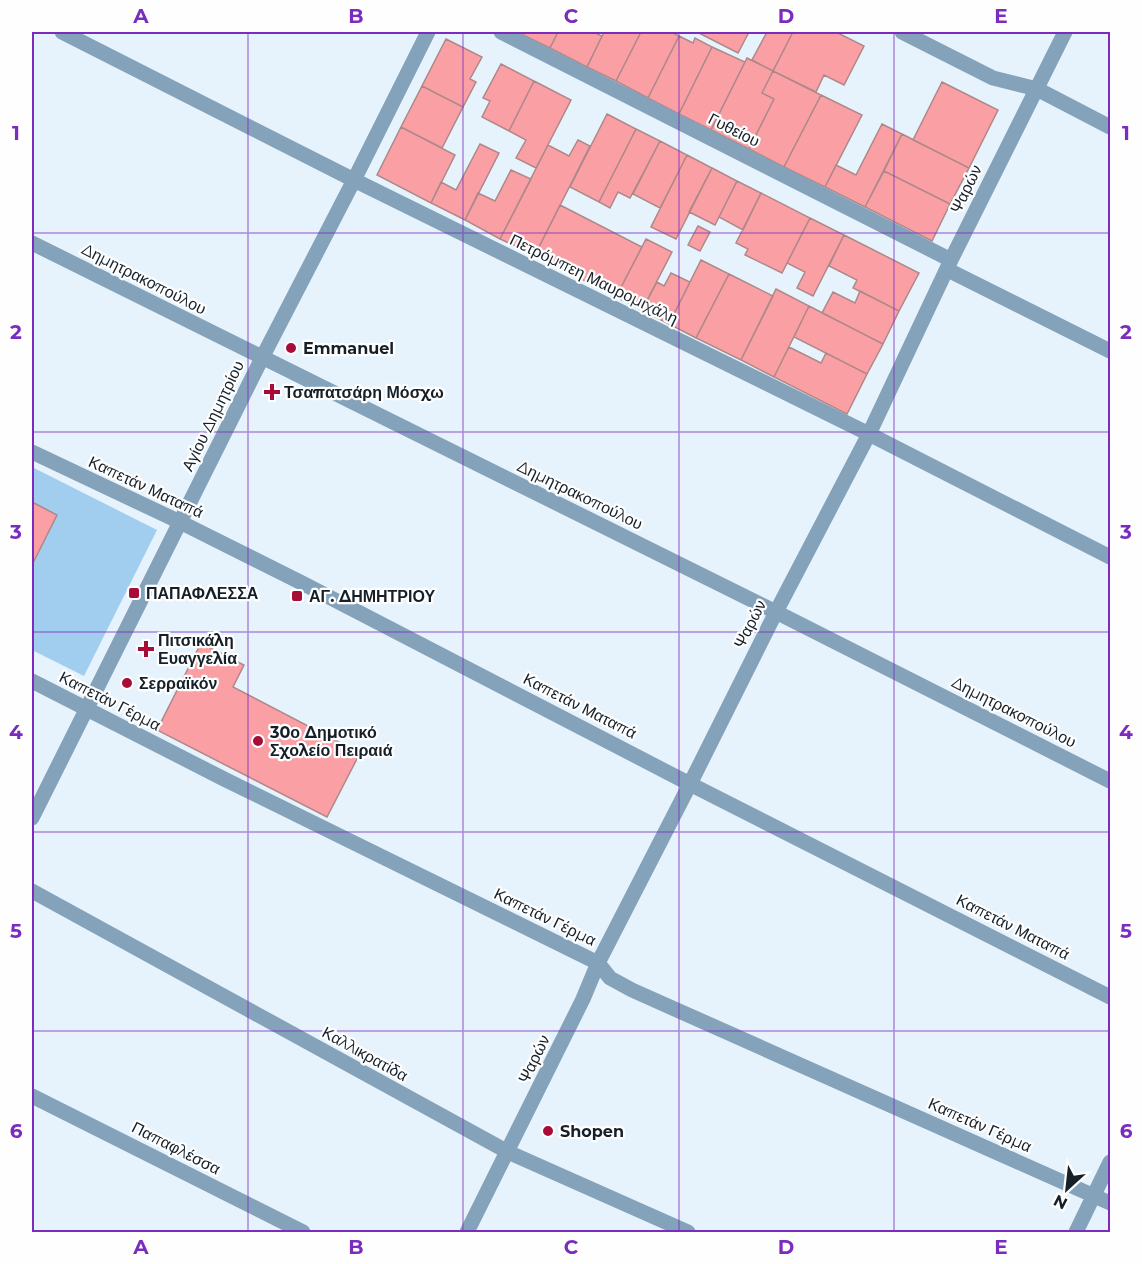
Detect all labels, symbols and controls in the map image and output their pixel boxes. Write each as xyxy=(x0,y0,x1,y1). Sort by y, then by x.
text: A xyxy=(132,4,149,28)
text: B xyxy=(348,4,364,28)
text: C xyxy=(564,4,579,28)
text: D xyxy=(778,4,794,28)
text: E xyxy=(994,4,1008,28)
street label: Γυθείου xyxy=(705,109,763,151)
text: 1 xyxy=(12,121,20,145)
text: 1 xyxy=(1122,121,1130,145)
street label: Ψαρών xyxy=(946,162,986,216)
street label: Πετρόμπεη Μαυρομιχάλη xyxy=(507,230,681,328)
street label: Δημητρακοπούλου xyxy=(79,239,209,319)
text: 2 xyxy=(10,320,22,344)
text: 2 xyxy=(1120,320,1132,344)
place label: Emmanuel xyxy=(303,339,394,358)
marker: Emmanuel xyxy=(284,341,298,355)
street label: Αγίου Δημητρίου xyxy=(178,358,248,474)
place label: Τσαπατσάρη Μόσχω xyxy=(284,383,444,402)
marker: Τσαπατσάρη Μόσχω xyxy=(265,385,279,399)
street label: Καπετάν Ματαπά xyxy=(85,452,207,522)
street label: Δημητρακοπούλου xyxy=(514,456,646,534)
text: 3 xyxy=(9,520,22,544)
text: 3 xyxy=(1119,520,1132,544)
place label: ΠΑΠΑΦΛΕΣΣΑ xyxy=(146,584,259,603)
marker: ΠΑΠΑΦΛΕΣΣΑ xyxy=(127,586,141,600)
place label: ΑΓ. ΔΗΜΗΤΡΙΟΥ xyxy=(309,587,435,606)
marker: ΑΓ. ΔΗΜΗΤΡΙΟΥ xyxy=(290,589,304,603)
street label: Ψαρών xyxy=(730,597,770,651)
place label: Πιτσικάλη Ευαγγελία xyxy=(158,631,237,668)
marker: Πιτσικάλη Ευαγγελία xyxy=(139,642,153,656)
street label: Καπετάν Γέρμα xyxy=(56,667,164,735)
street label: Καπετάν Ματαπά xyxy=(520,669,640,743)
street label: Δημητρακοπούλου xyxy=(949,672,1079,752)
place label: Σερραϊκόν xyxy=(139,674,217,693)
marker: Σερραϊκόν xyxy=(120,676,134,690)
text: 4 xyxy=(9,720,23,744)
text: 4 xyxy=(1119,720,1133,744)
place label: 30ο Δημοτικό Σχολείο Πειραιά xyxy=(269,723,393,760)
marker: 30ο Δημοτικό Σχολείο Πειραιά xyxy=(251,734,265,748)
street label: Καπετάν Γέρμα xyxy=(491,884,599,950)
street label: Καπετάν Ματαπά xyxy=(953,890,1073,964)
text: 5 xyxy=(10,919,22,943)
text: 5 xyxy=(1120,919,1132,943)
street label: Καλλικρατίδα xyxy=(319,1023,411,1085)
street label: Ψαρών xyxy=(514,1032,554,1086)
street label: Καπετάν Γέρμα xyxy=(925,1094,1035,1156)
street label: Παπαφλέσσα xyxy=(129,1118,223,1178)
text: 6 xyxy=(10,1119,23,1143)
text: 6 xyxy=(1120,1119,1133,1143)
place label: Shopen xyxy=(560,1122,624,1141)
marker: Shopen xyxy=(541,1124,555,1138)
north arrow xyxy=(1037,1159,1097,1219)
text: N xyxy=(1050,1191,1070,1213)
text: A xyxy=(132,1235,149,1259)
text: B xyxy=(348,1235,364,1259)
text: C xyxy=(564,1235,579,1259)
text: D xyxy=(778,1235,794,1259)
text: E xyxy=(994,1235,1008,1259)

